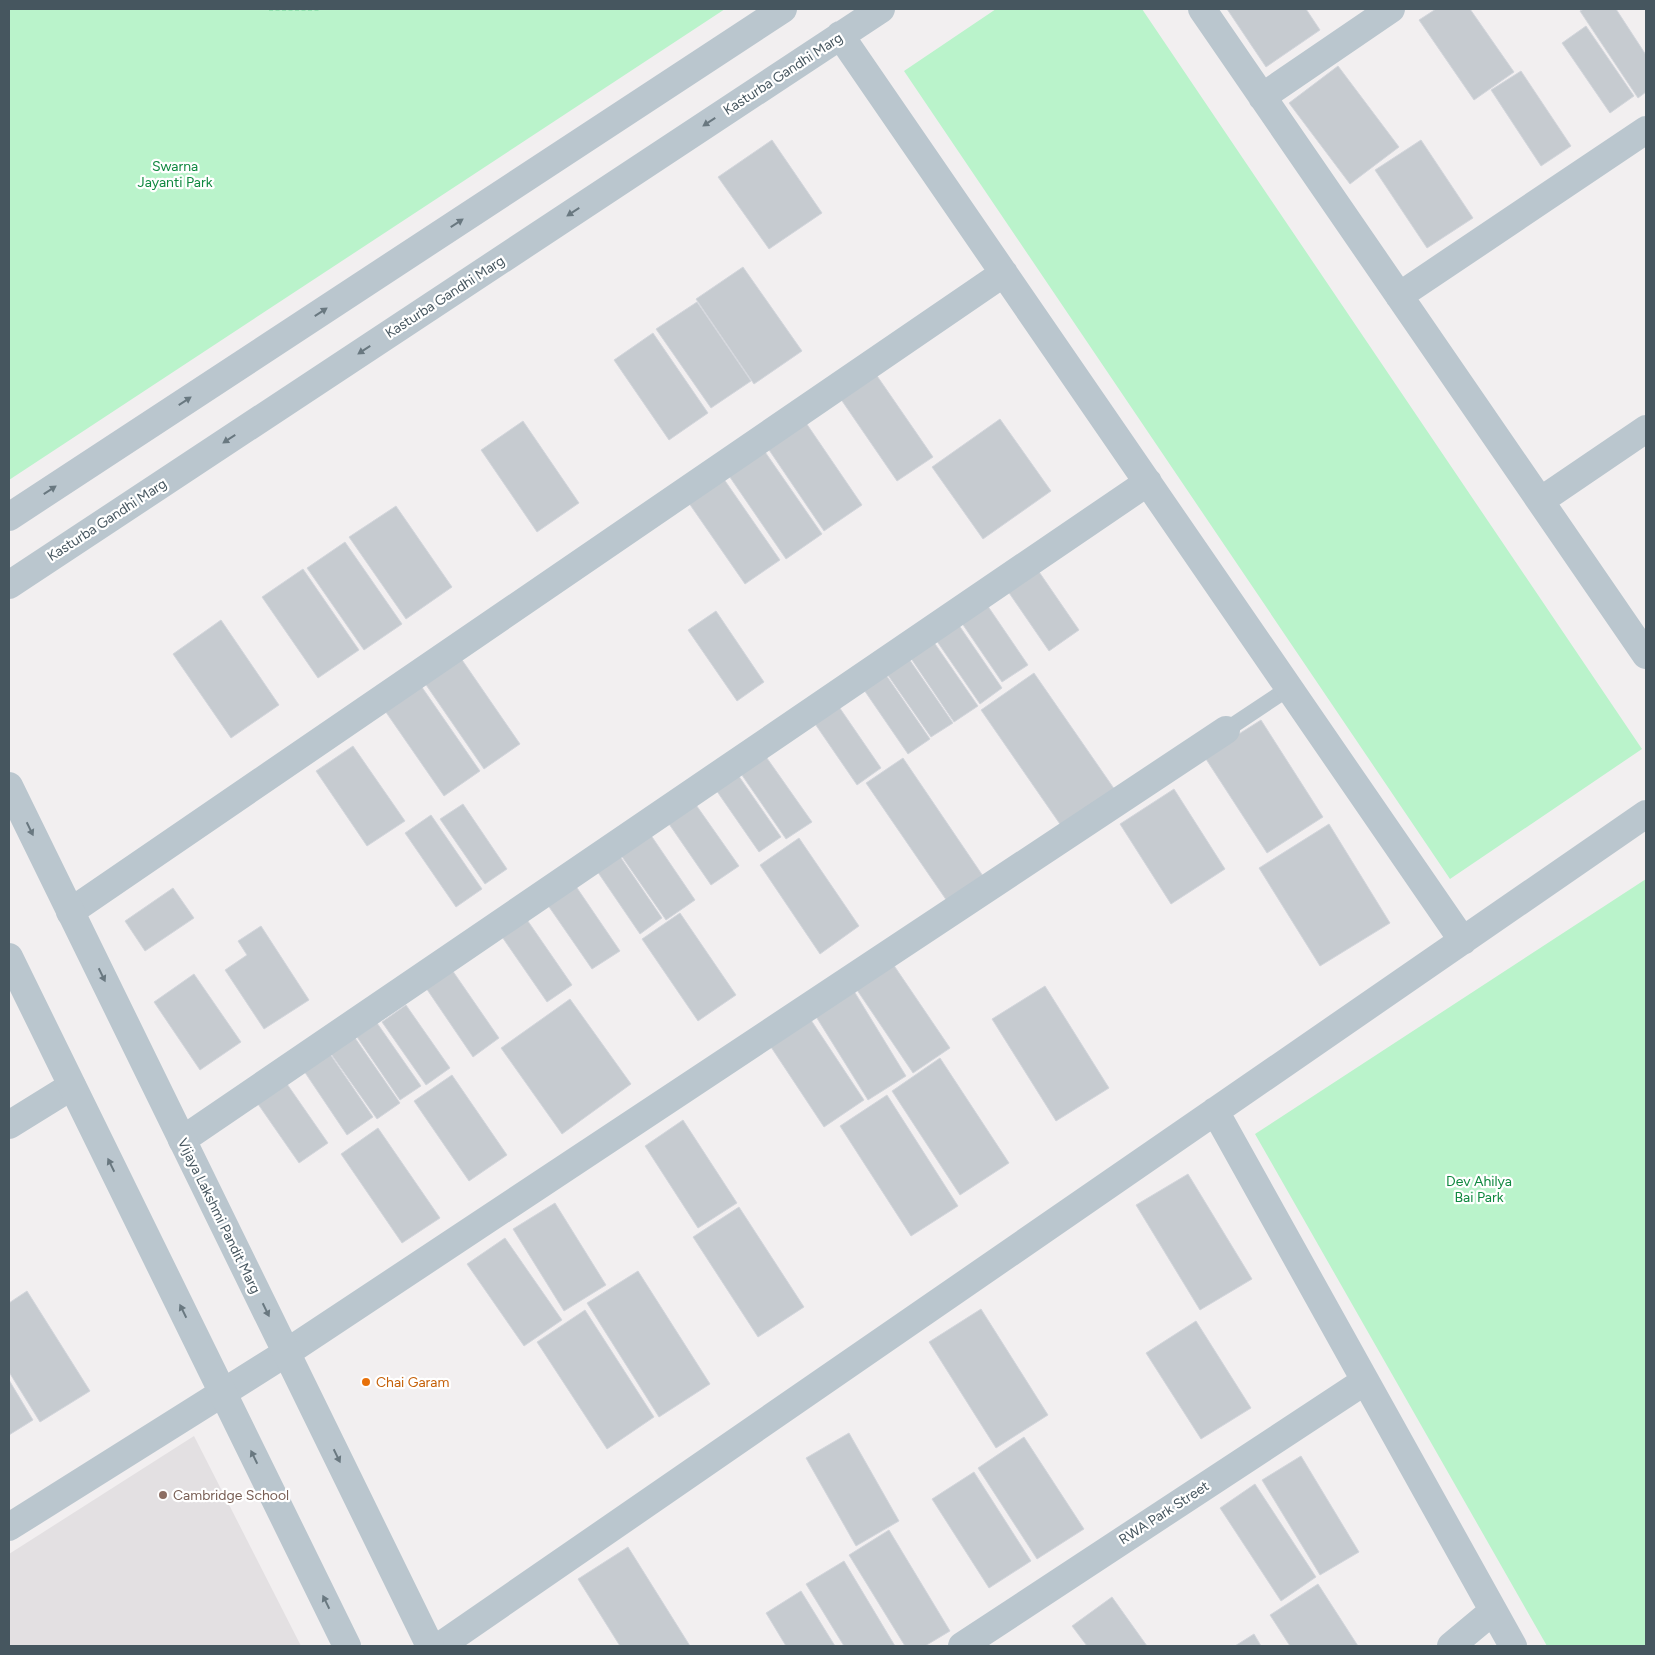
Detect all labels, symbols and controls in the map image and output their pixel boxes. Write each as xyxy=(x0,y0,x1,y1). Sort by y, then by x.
street label: Kasturba Gandhi Marg xyxy=(720,29,846,119)
one-way arrow xyxy=(702,118,715,127)
park label: Swarna Jayanti Park xyxy=(137,158,213,191)
one-way arrow xyxy=(566,207,580,217)
one-way arrow xyxy=(450,218,464,227)
street label: Kasturba Gandhi Marg xyxy=(382,252,508,342)
one-way arrow xyxy=(315,307,328,317)
one-way arrow xyxy=(358,345,371,355)
one-way arrow xyxy=(179,396,192,406)
one-way arrow xyxy=(222,434,236,444)
street label: Kasturba Gandhi Marg xyxy=(44,475,170,565)
one-way arrow xyxy=(43,485,56,495)
one-way arrow xyxy=(26,822,34,837)
one-way arrow xyxy=(97,968,106,983)
street label: Vijaya Lakshmi Pandit Marg xyxy=(174,1136,264,1296)
one-way arrow xyxy=(107,1158,115,1172)
park label: Dev Ahilya Bai Park xyxy=(1446,1173,1512,1206)
one-way arrow xyxy=(262,1303,270,1317)
one-way arrow xyxy=(178,1304,186,1318)
place label: Chai Garam xyxy=(376,1374,449,1391)
marker: Chai Garam xyxy=(360,1376,372,1388)
one-way arrow xyxy=(250,1449,258,1464)
one-way arrow xyxy=(333,1449,341,1463)
street label: RWA Park Street xyxy=(1116,1478,1212,1548)
place label: Cambridge School xyxy=(173,1487,289,1504)
marker: Cambridge School xyxy=(157,1489,169,1501)
one-way arrow xyxy=(321,1595,330,1610)

